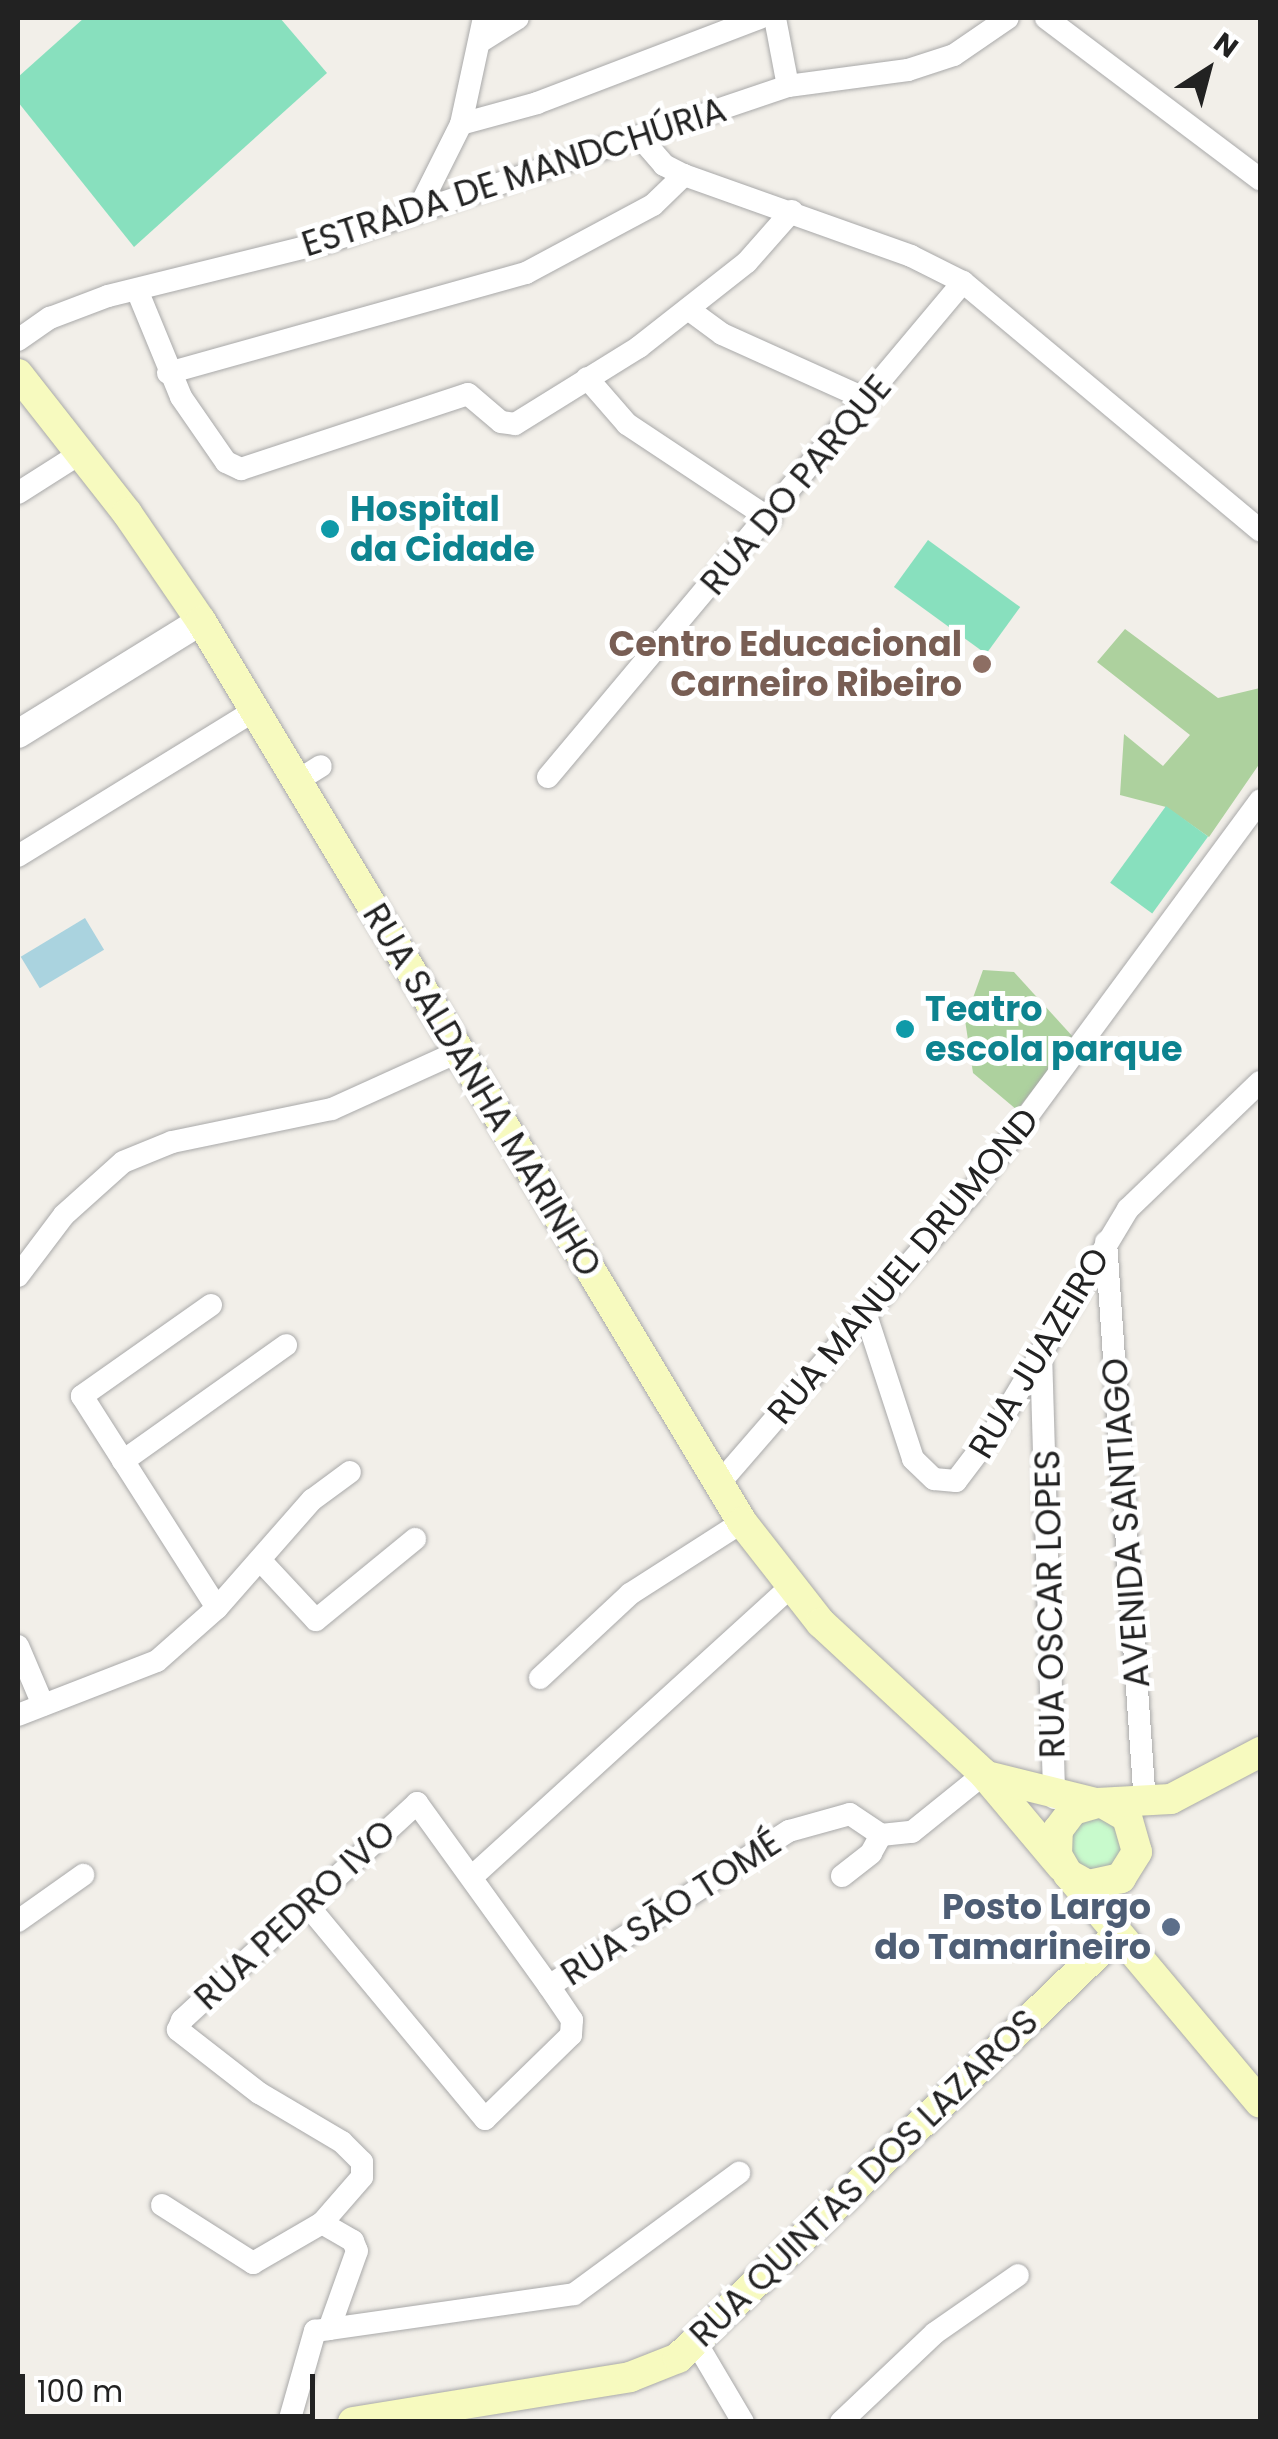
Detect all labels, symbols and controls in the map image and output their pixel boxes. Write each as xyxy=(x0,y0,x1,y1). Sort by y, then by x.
north arrow xyxy=(1158,20,1258,120)
text: N xyxy=(1206,23,1246,67)
street label: ESTRADA DE MANDCHÚRIA xyxy=(297,89,731,265)
street label: RUA DO PARQUE xyxy=(692,367,900,603)
place label: Hospital da Cidade xyxy=(350,488,535,570)
marker: Hospital da Cidade xyxy=(319,518,341,540)
place label: Centro Educacional Carneiro Ribeiro xyxy=(609,623,962,705)
marker: Centro Educacional Carneiro Ribeiro xyxy=(971,653,993,675)
street label: RUA SALDANHA MARINHO xyxy=(354,896,610,1284)
place label: Teatro escola parque xyxy=(925,988,1182,1070)
marker: Teatro escola parque xyxy=(894,1018,916,1040)
street label: RUA MANUEL DRUMOND xyxy=(759,1100,1047,1432)
street label: RUA JUAZEIRO xyxy=(960,1240,1118,1466)
street label: AVENIDA SANTIAGO xyxy=(1094,1357,1158,1689)
street label: RUA OSCAR LOPES xyxy=(1026,1449,1074,1759)
street label: RUA PEDRO IVO xyxy=(186,1811,404,2019)
street label: RUA SĀO TOMÉ xyxy=(553,1821,789,1995)
place label: Posto Largo do Tamarineiro xyxy=(874,1886,1151,1968)
marker: Posto Largo do Tamarineiro xyxy=(1160,1916,1182,1938)
street label: RUA QUINTAS DOS LAZAROS xyxy=(681,2001,1047,2355)
scale bar xyxy=(25,2354,320,2416)
text: 100 m xyxy=(37,2370,123,2413)

